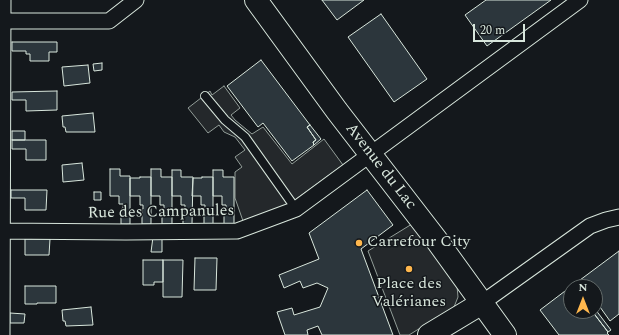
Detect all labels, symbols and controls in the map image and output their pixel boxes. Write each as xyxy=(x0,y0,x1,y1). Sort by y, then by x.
scale bar xyxy=(475,16,527,42)
text: 20 m xyxy=(480,21,505,40)
street label: Avenue du Lac xyxy=(340,120,420,214)
street label: Rue des Campanules xyxy=(87,202,235,224)
place label: Carrefour City xyxy=(367,233,470,253)
marker: Carrefour City xyxy=(354,238,364,248)
marker: Place des Valérianes xyxy=(404,264,414,274)
place label: Place des Valérianes xyxy=(372,275,446,313)
north arrow xyxy=(563,279,603,319)
text: N xyxy=(579,279,587,296)

